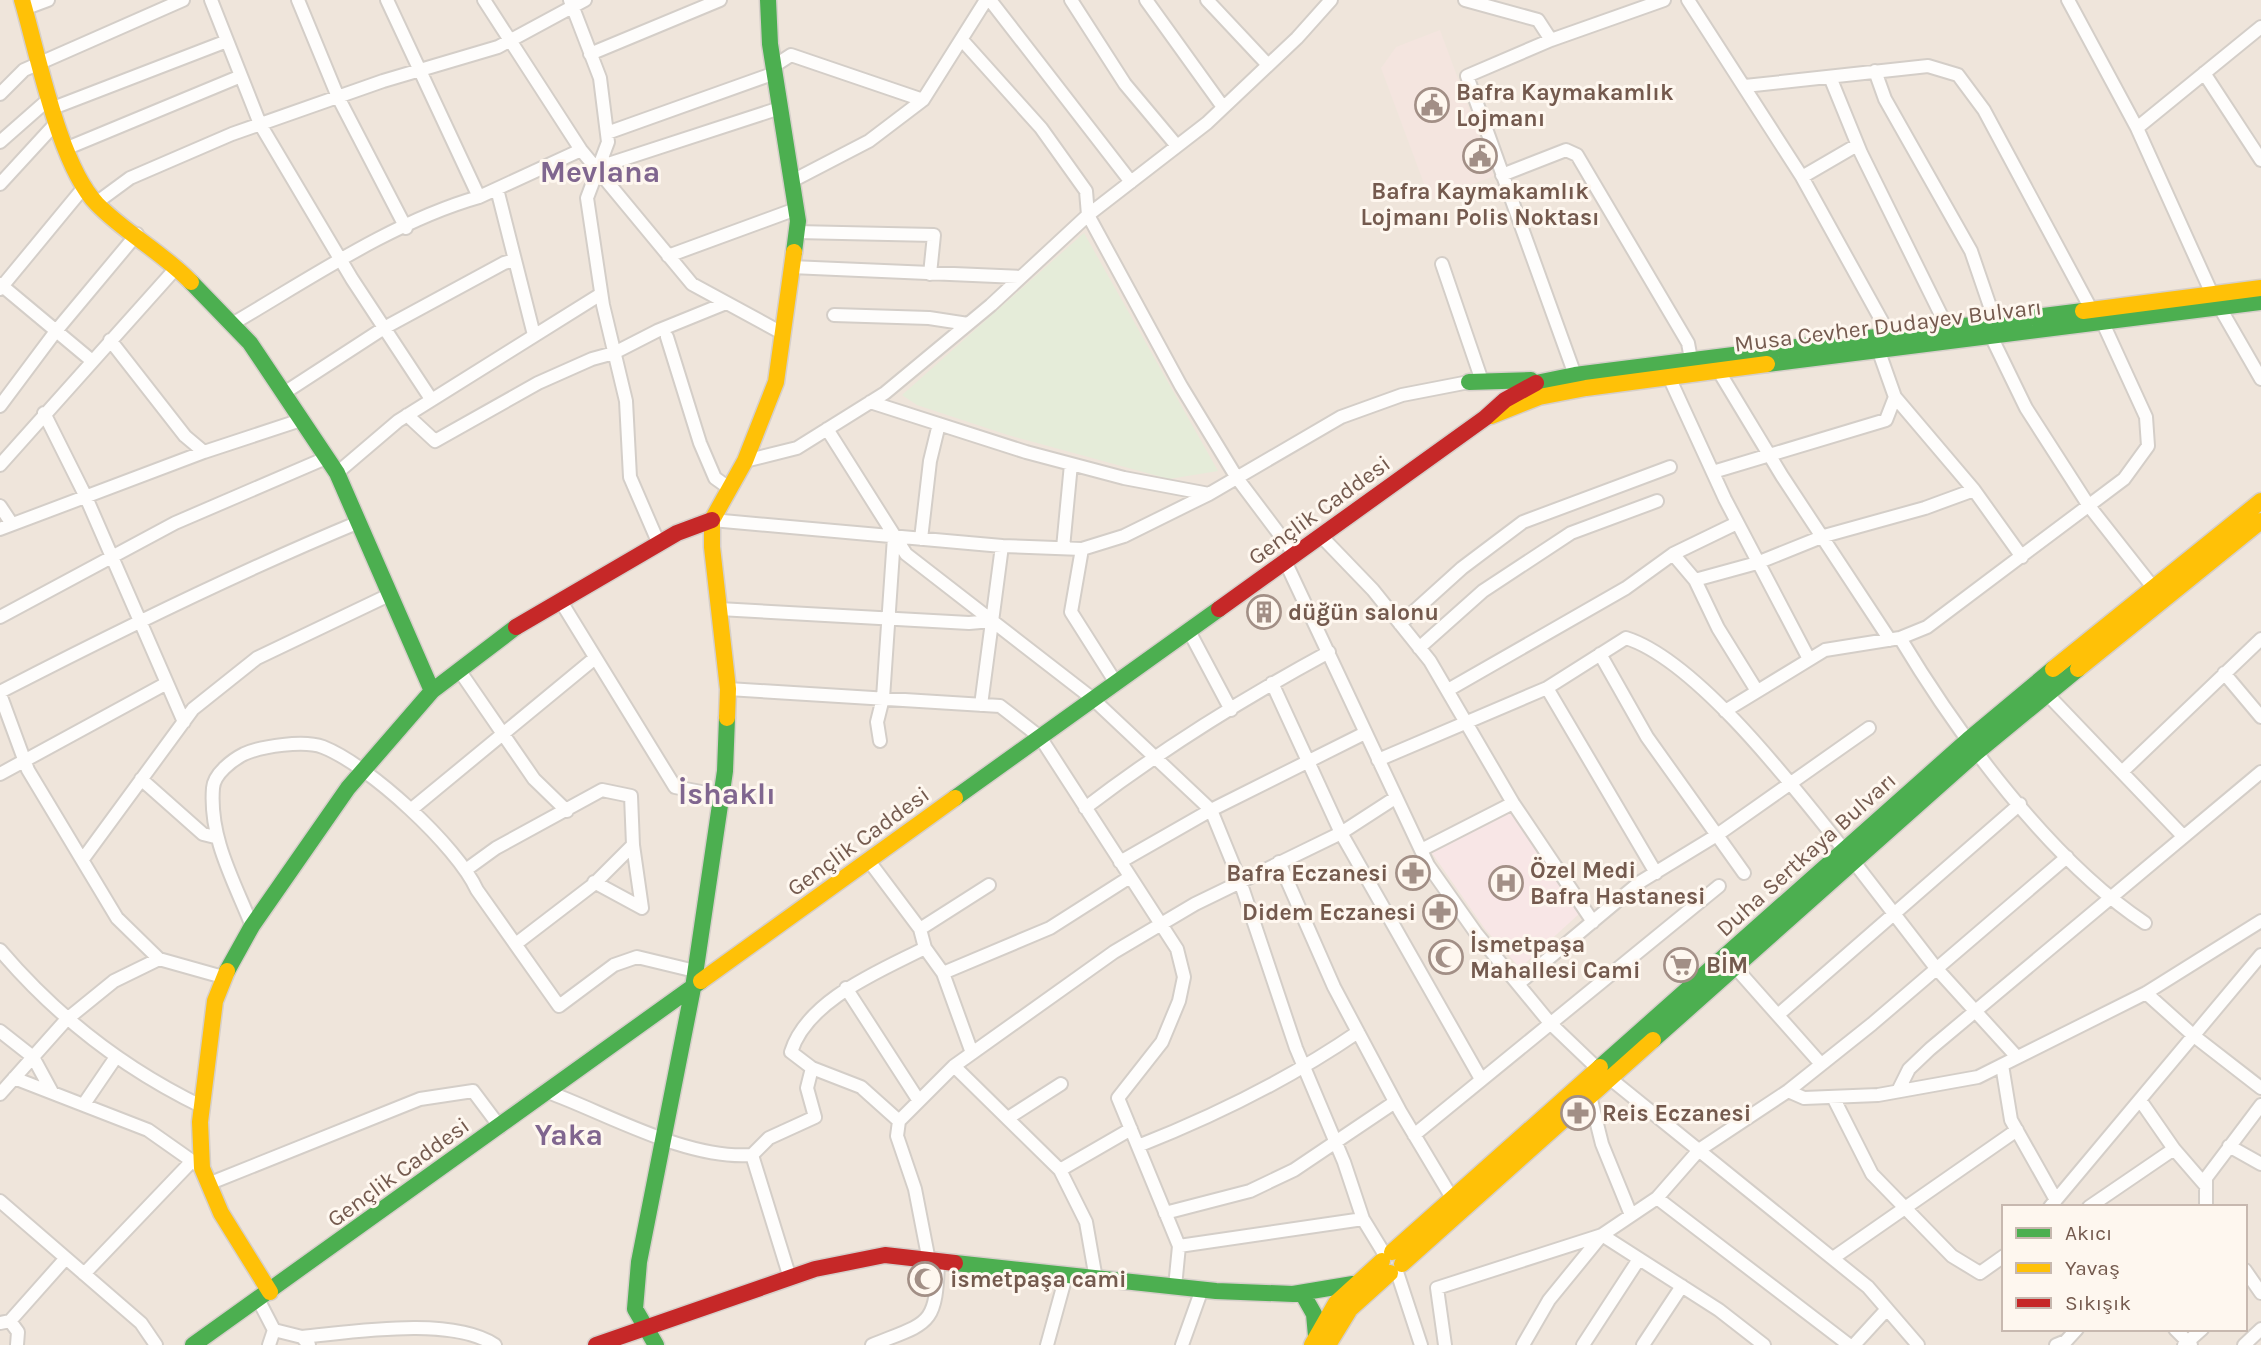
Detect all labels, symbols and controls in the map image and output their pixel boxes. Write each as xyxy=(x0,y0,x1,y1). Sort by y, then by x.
place label: Bafra Kaymakamlık Lojmanı xyxy=(1456,79,1674,132)
public building icon: Bafra Kaymakamlık Lojmanı xyxy=(1413,86,1451,124)
public building icon: Bafra Kaymakamlık Lojmanı Polis Noktası xyxy=(1461,137,1499,175)
district label: Mevlana xyxy=(540,154,660,190)
place label: Bafra Kaymakamlık Lojmanı Polis Noktası xyxy=(1360,178,1600,231)
street label: Musa Cevher Dudayev Bulvarı xyxy=(1733,293,2043,358)
street label: Gençlik Caddesi xyxy=(1243,450,1396,571)
building icon: düğün salonu xyxy=(1245,593,1283,631)
place label: düğün salonu xyxy=(1288,599,1439,626)
street label: Duha Sertkaya Bulvarı xyxy=(1711,767,1902,942)
district label: İshaklı xyxy=(678,776,776,812)
street label: Gençlik Caddesi xyxy=(782,781,935,902)
pharmacy icon: Bafra Eczanesi xyxy=(1394,854,1432,892)
place label: Özel Medi Bafra Hastanesi xyxy=(1530,856,1706,910)
place label: Bafra Eczanesi xyxy=(1226,860,1388,887)
hospital icon: Özel Medi Bafra Hastanesi xyxy=(1487,864,1525,902)
pharmacy icon: Didem Eczanesi xyxy=(1421,893,1459,931)
place label: Didem Eczanesi xyxy=(1242,899,1416,926)
place label: İsmetpaşa Mahallesi Cami xyxy=(1470,930,1640,984)
mosque icon: İsmetpaşa Mahallesi Cami xyxy=(1427,938,1465,976)
supermarket icon: BİM xyxy=(1662,946,1700,984)
place label: BİM xyxy=(1706,951,1748,979)
pharmacy icon: Reis Eczanesi xyxy=(1559,1094,1597,1132)
place label: Reis Eczanesi xyxy=(1602,1100,1751,1127)
street label: Gençlik Caddesi xyxy=(322,1112,475,1233)
district label: Yaka xyxy=(535,1117,603,1153)
legend xyxy=(2002,1205,2247,1331)
text: Akıcı xyxy=(2065,1221,2112,1245)
text: Yavaş xyxy=(2065,1256,2120,1280)
mosque icon: ismetpaşa cami xyxy=(906,1260,944,1298)
place label: ismetpaşa cami xyxy=(950,1266,1127,1293)
text: Sıkışık xyxy=(2065,1291,2131,1315)

